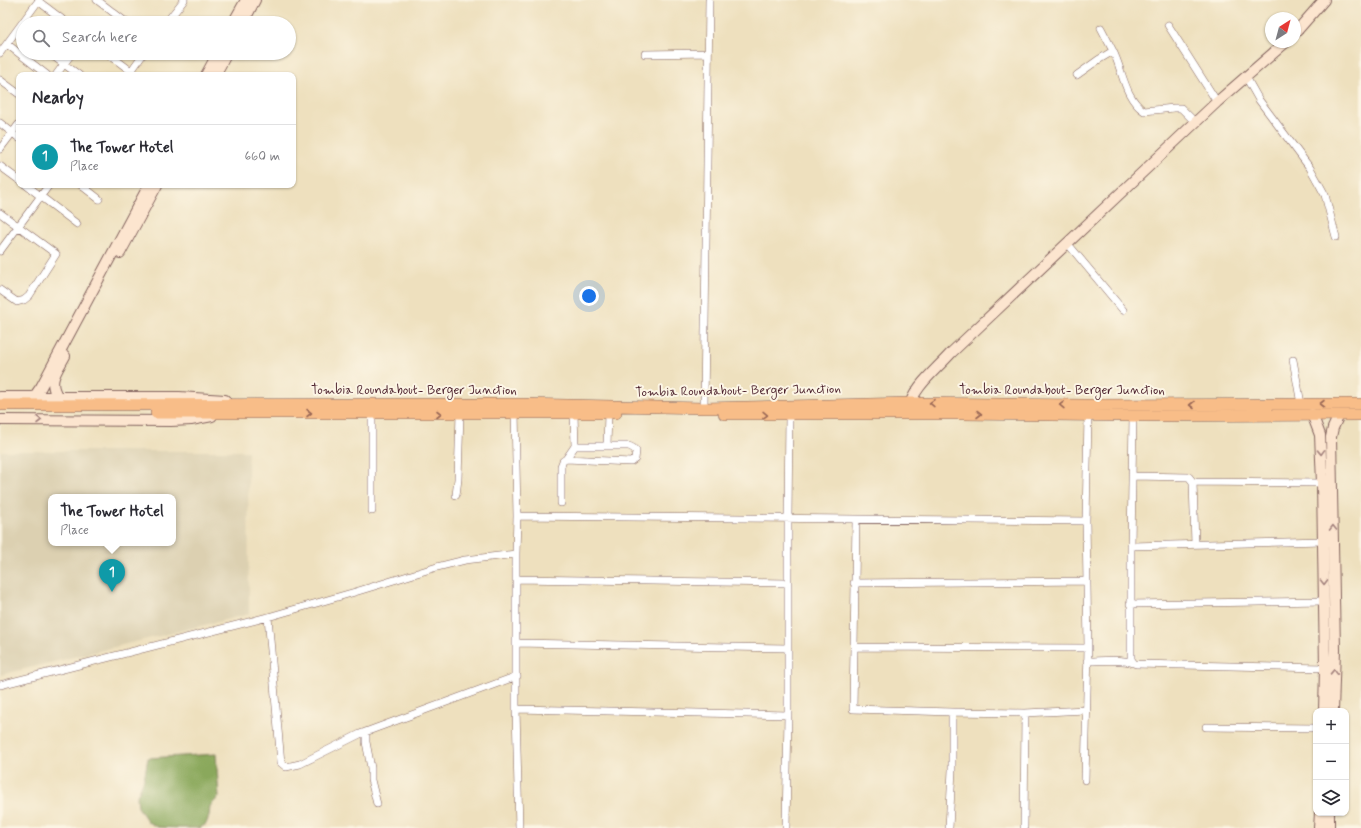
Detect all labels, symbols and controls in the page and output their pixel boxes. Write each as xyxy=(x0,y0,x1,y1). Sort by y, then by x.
north arrow xyxy=(1265,12,1301,48)
search box xyxy=(16,16,296,60)
icon: search xyxy=(30,27,52,49)
text: Search here xyxy=(62,28,138,48)
text: Nearby xyxy=(32,87,84,109)
text: The Tower Hotel xyxy=(70,138,173,158)
text: 1 xyxy=(42,148,48,165)
text: 660 m xyxy=(244,148,280,165)
text: Place xyxy=(70,158,99,175)
your location xyxy=(579,286,599,306)
street label: Tombia Roundabout- Berger Junction xyxy=(635,381,841,402)
street label: Tombia Roundabout- Berger Junction xyxy=(311,382,517,400)
street label: Tombia Roundabout- Berger Junction xyxy=(959,382,1165,400)
one-way arrow xyxy=(929,399,935,407)
one-way arrow xyxy=(1319,400,1325,408)
one-way arrow xyxy=(1059,401,1065,409)
one-way arrow xyxy=(1189,401,1195,409)
one-way arrow xyxy=(306,409,312,417)
one-way arrow xyxy=(436,410,442,418)
one-way arrow xyxy=(976,410,982,418)
one-way arrow xyxy=(762,411,768,419)
one-way arrow xyxy=(36,416,42,424)
one-way arrow xyxy=(1317,449,1325,455)
popup xyxy=(48,494,176,546)
text: The Tower Hotel xyxy=(60,502,164,522)
text: Place xyxy=(60,522,89,539)
one-way arrow xyxy=(1329,525,1337,531)
pin: 1 xyxy=(99,559,125,592)
one-way arrow xyxy=(1320,579,1328,585)
one-way arrow xyxy=(1330,669,1338,675)
map controls xyxy=(1313,708,1349,816)
button: + xyxy=(1313,708,1349,744)
button: − xyxy=(1313,744,1349,780)
button: layers xyxy=(1313,780,1349,816)

